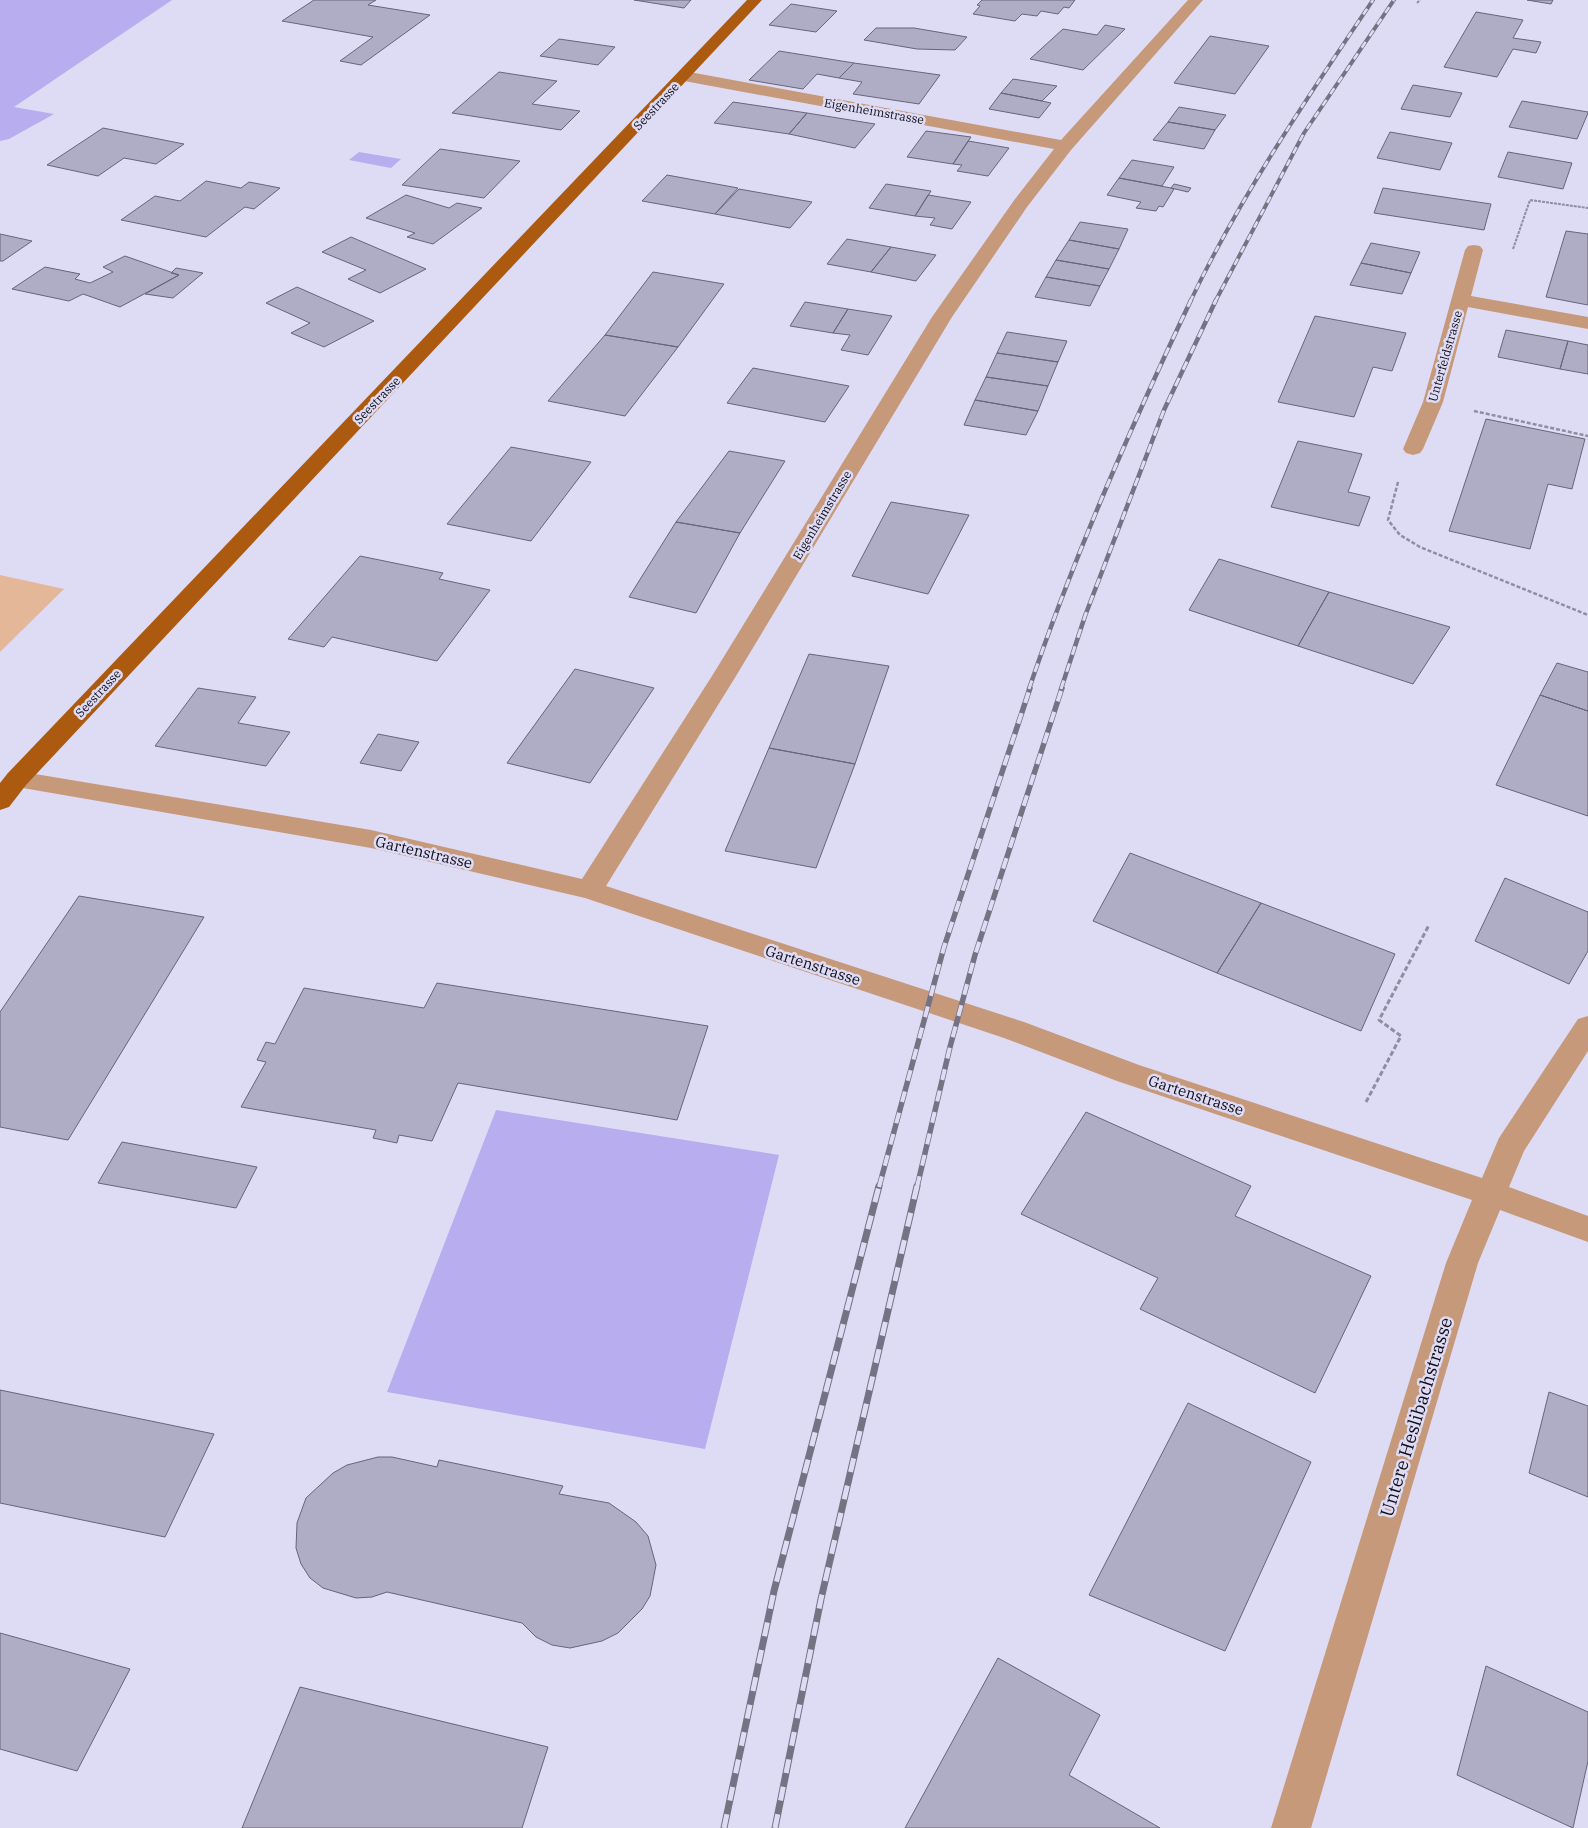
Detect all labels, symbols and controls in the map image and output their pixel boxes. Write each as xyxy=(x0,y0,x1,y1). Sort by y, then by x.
street label: Seestrasse xyxy=(630,79,682,133)
street label: Eigenheimstrasse xyxy=(823,95,925,127)
street label: Unterfeldstrasse xyxy=(1425,309,1465,403)
street label: Seestrasse xyxy=(351,373,403,427)
street label: Eigenheimstrasse xyxy=(790,468,854,562)
street label: Seestrasse xyxy=(72,666,124,720)
street label: Gartenstrasse xyxy=(374,832,474,872)
street label: Gartenstrasse xyxy=(763,941,863,989)
street label: Gartenstrasse xyxy=(1146,1071,1246,1119)
street label: Untere Heslibachstrasse xyxy=(1375,1314,1457,1520)

